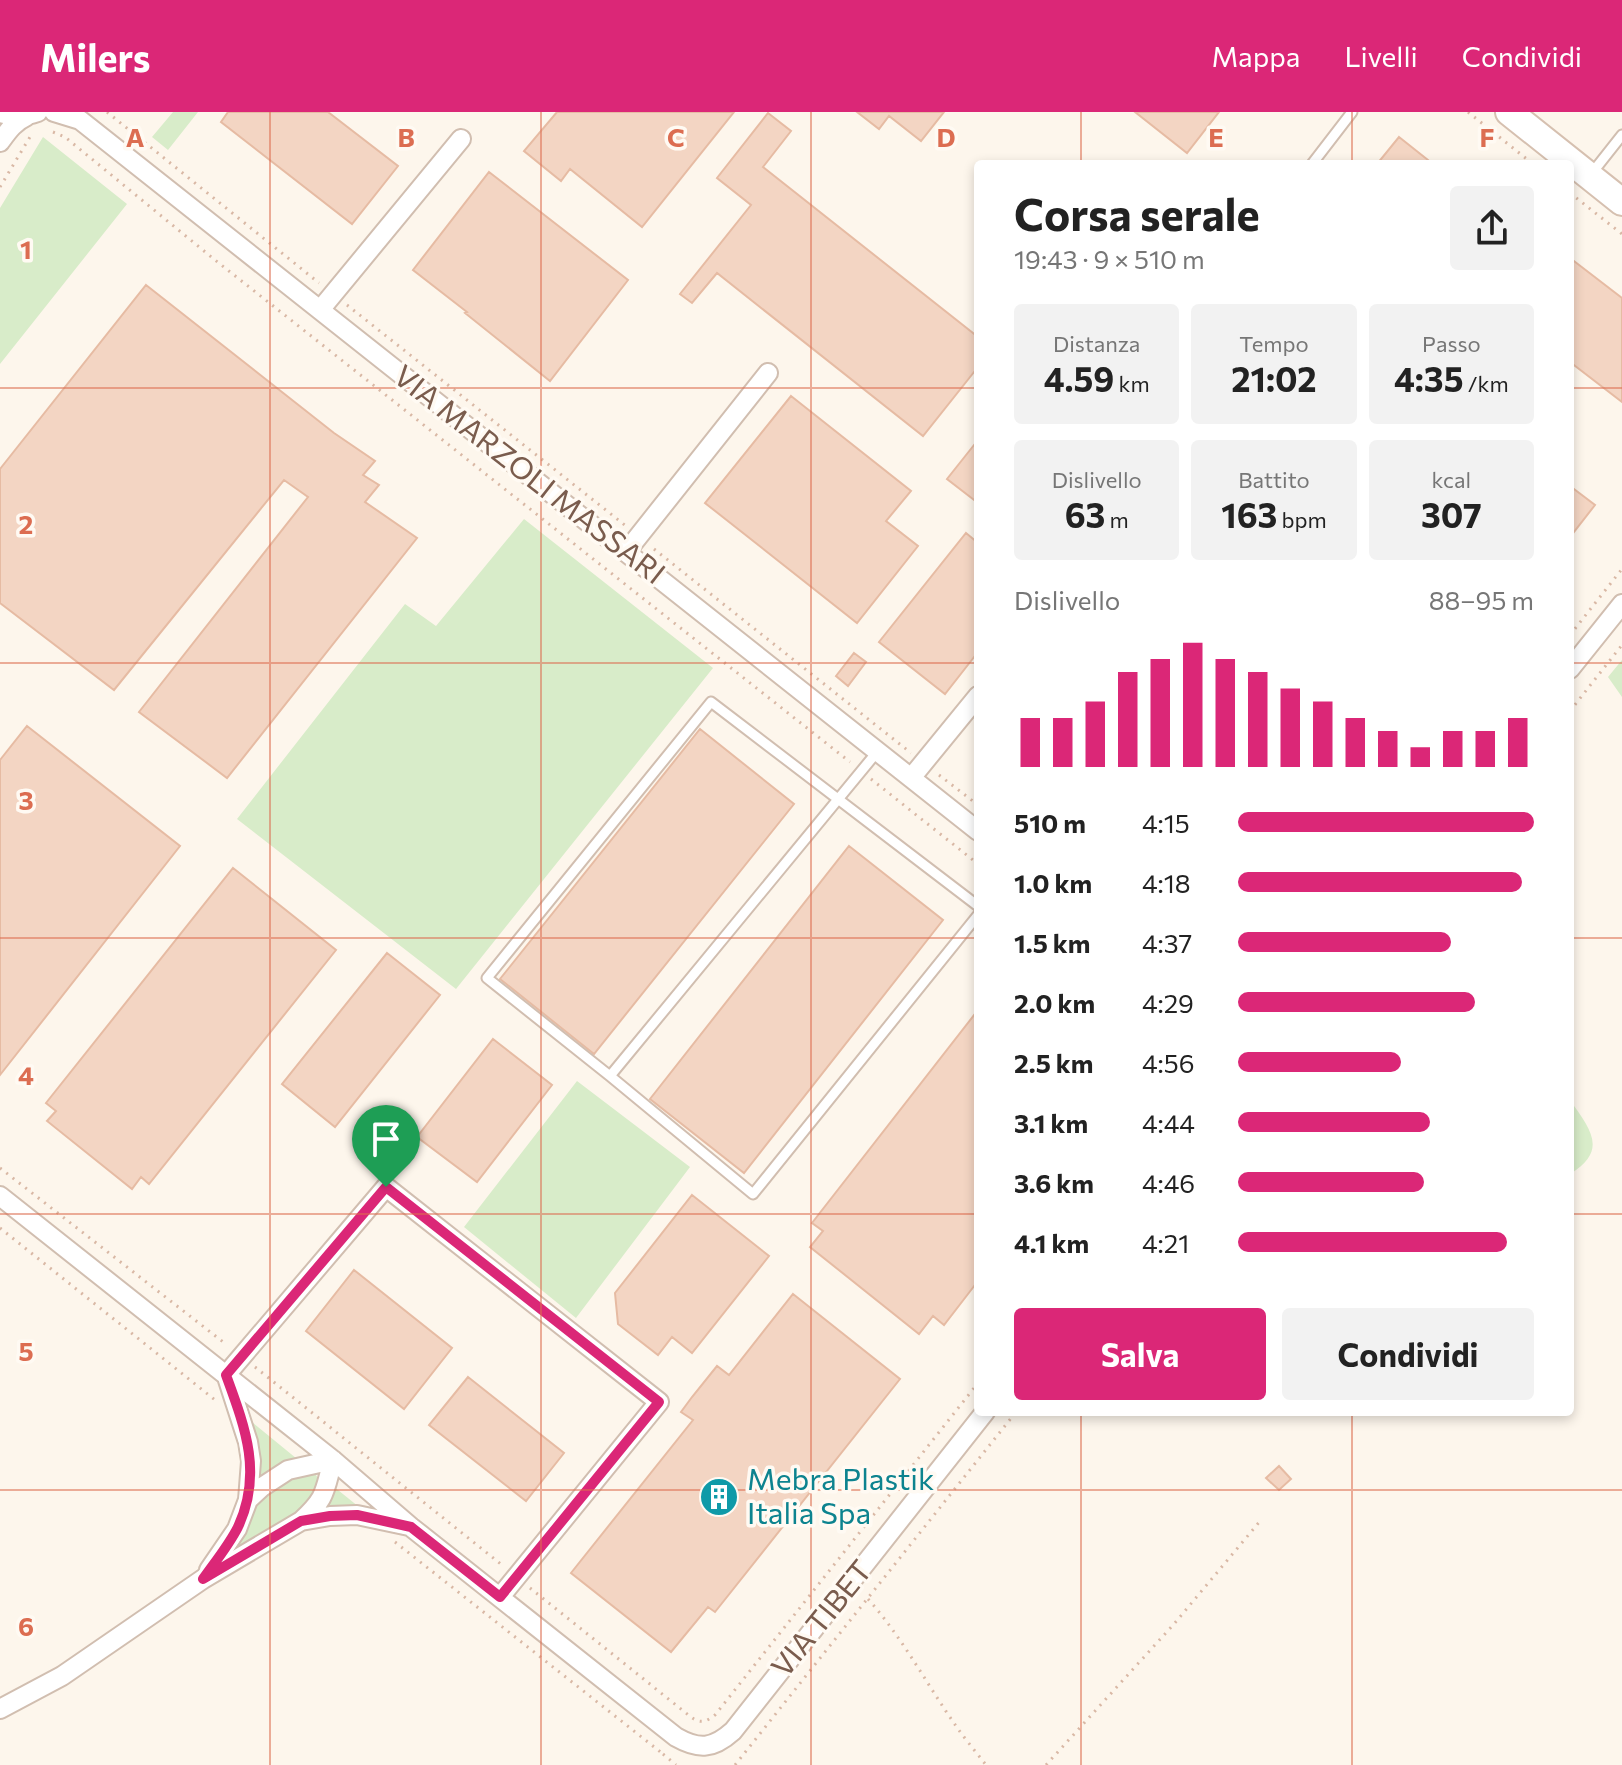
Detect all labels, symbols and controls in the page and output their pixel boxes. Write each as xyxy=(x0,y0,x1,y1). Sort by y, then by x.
text: Milers xyxy=(40,33,150,80)
text: Mappa xyxy=(1212,39,1300,73)
text: Livelli xyxy=(1344,39,1418,73)
text: Condividi xyxy=(1462,39,1582,73)
text: A xyxy=(126,121,145,152)
text: B xyxy=(397,121,415,152)
text: C xyxy=(667,121,685,152)
text: D xyxy=(936,121,956,152)
text: E xyxy=(1208,121,1224,152)
text: F xyxy=(1479,121,1495,152)
text: Corsa serale xyxy=(1014,186,1260,240)
button: share xyxy=(1450,186,1534,270)
text: 1 xyxy=(20,233,32,264)
text: 19:43 · 9 × 510 m xyxy=(1014,243,1205,274)
text: Distanza xyxy=(1053,330,1140,357)
text: Tempo xyxy=(1239,330,1309,357)
text: Passo xyxy=(1422,330,1481,357)
street label: VIA MARZOLI MASSARI xyxy=(387,356,674,591)
text: 4.59 xyxy=(1044,357,1114,399)
text: 21:02 xyxy=(1231,357,1317,399)
text: 4:35 xyxy=(1394,357,1464,399)
text: km xyxy=(1114,370,1150,397)
text: /km xyxy=(1464,370,1509,397)
text: Dislivello xyxy=(1052,466,1142,493)
text: Battito xyxy=(1238,466,1310,493)
text: kcal xyxy=(1432,466,1471,493)
text: 63 xyxy=(1065,493,1105,535)
text: 163 xyxy=(1221,493,1277,535)
text: 307 xyxy=(1421,493,1482,535)
text: m xyxy=(1105,506,1129,533)
text: bpm xyxy=(1277,506,1327,533)
text: 2 xyxy=(19,508,33,539)
text: Dislivello xyxy=(1014,584,1120,615)
text: 88–95 m xyxy=(1429,584,1534,615)
text: 3 xyxy=(18,784,34,815)
text: 510 m xyxy=(1014,807,1086,838)
text: 4:15 xyxy=(1142,807,1190,838)
text: 1.0 km xyxy=(1014,867,1092,898)
text: 4:18 xyxy=(1142,867,1191,898)
text: 1.5 km xyxy=(1014,927,1090,958)
text: 4:37 xyxy=(1142,927,1192,958)
text: 2.0 km xyxy=(1014,987,1095,1018)
text: 4:29 xyxy=(1142,987,1194,1018)
text: 2.5 km xyxy=(1014,1047,1093,1078)
text: 4:56 xyxy=(1142,1047,1194,1078)
text: 4 xyxy=(18,1059,34,1090)
pin xyxy=(352,1105,420,1187)
text: 3.1 km xyxy=(1014,1107,1088,1138)
text: 4:44 xyxy=(1142,1107,1195,1138)
icon: arrive xyxy=(364,1117,408,1161)
text: 3.6 km xyxy=(1014,1167,1094,1198)
text: 4:46 xyxy=(1142,1167,1195,1198)
text: 4.1 km xyxy=(1014,1227,1089,1258)
text: 4:21 xyxy=(1142,1227,1189,1258)
button: Salva xyxy=(1014,1308,1266,1400)
button: Condividi xyxy=(1282,1308,1534,1400)
text: 5 xyxy=(18,1335,34,1366)
place label: Mebra Plastik Italia Spa xyxy=(747,1459,934,1530)
building icon: Mebra Plastik Italia Spa xyxy=(698,1476,740,1518)
street label: VIA TIBET xyxy=(762,1552,878,1683)
text: 6 xyxy=(18,1610,34,1641)

